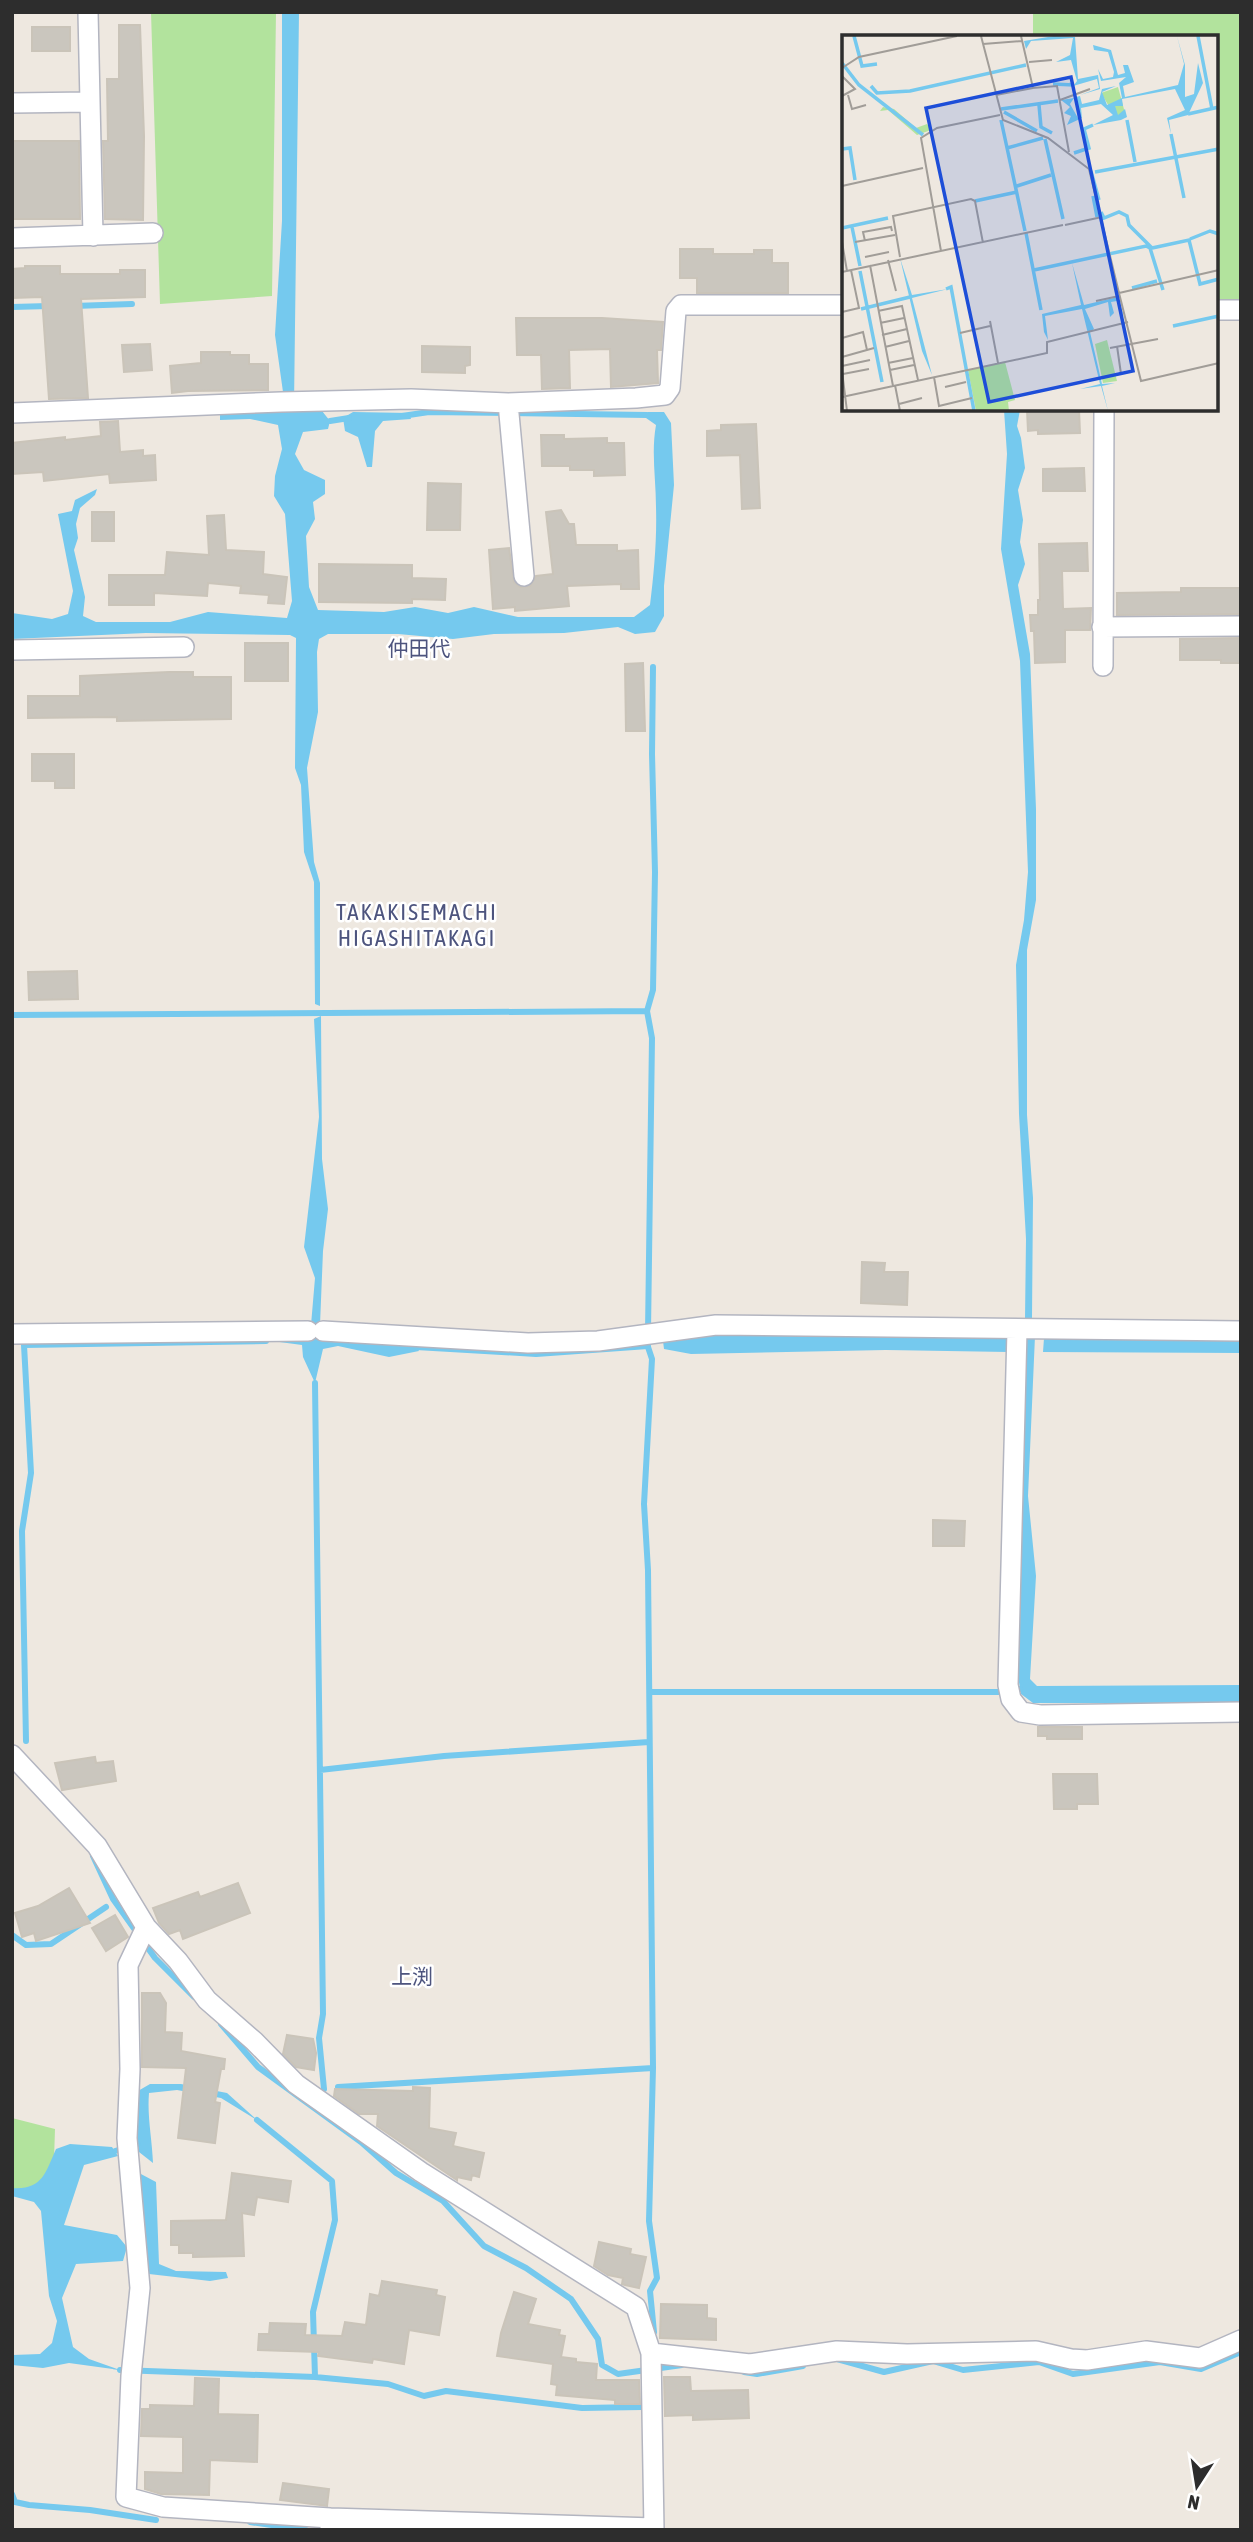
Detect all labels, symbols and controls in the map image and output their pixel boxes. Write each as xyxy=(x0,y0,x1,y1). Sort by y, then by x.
inset map xyxy=(842,35,1218,411)
district label: 仲田代 xyxy=(388,636,451,660)
district label: TAKAKISEMACHI HIGASHITAKAGI xyxy=(336,899,498,951)
district label: 上渕 xyxy=(391,1964,433,1988)
north arrow xyxy=(1162,2451,1232,2521)
text: N xyxy=(1186,2491,1201,2515)

